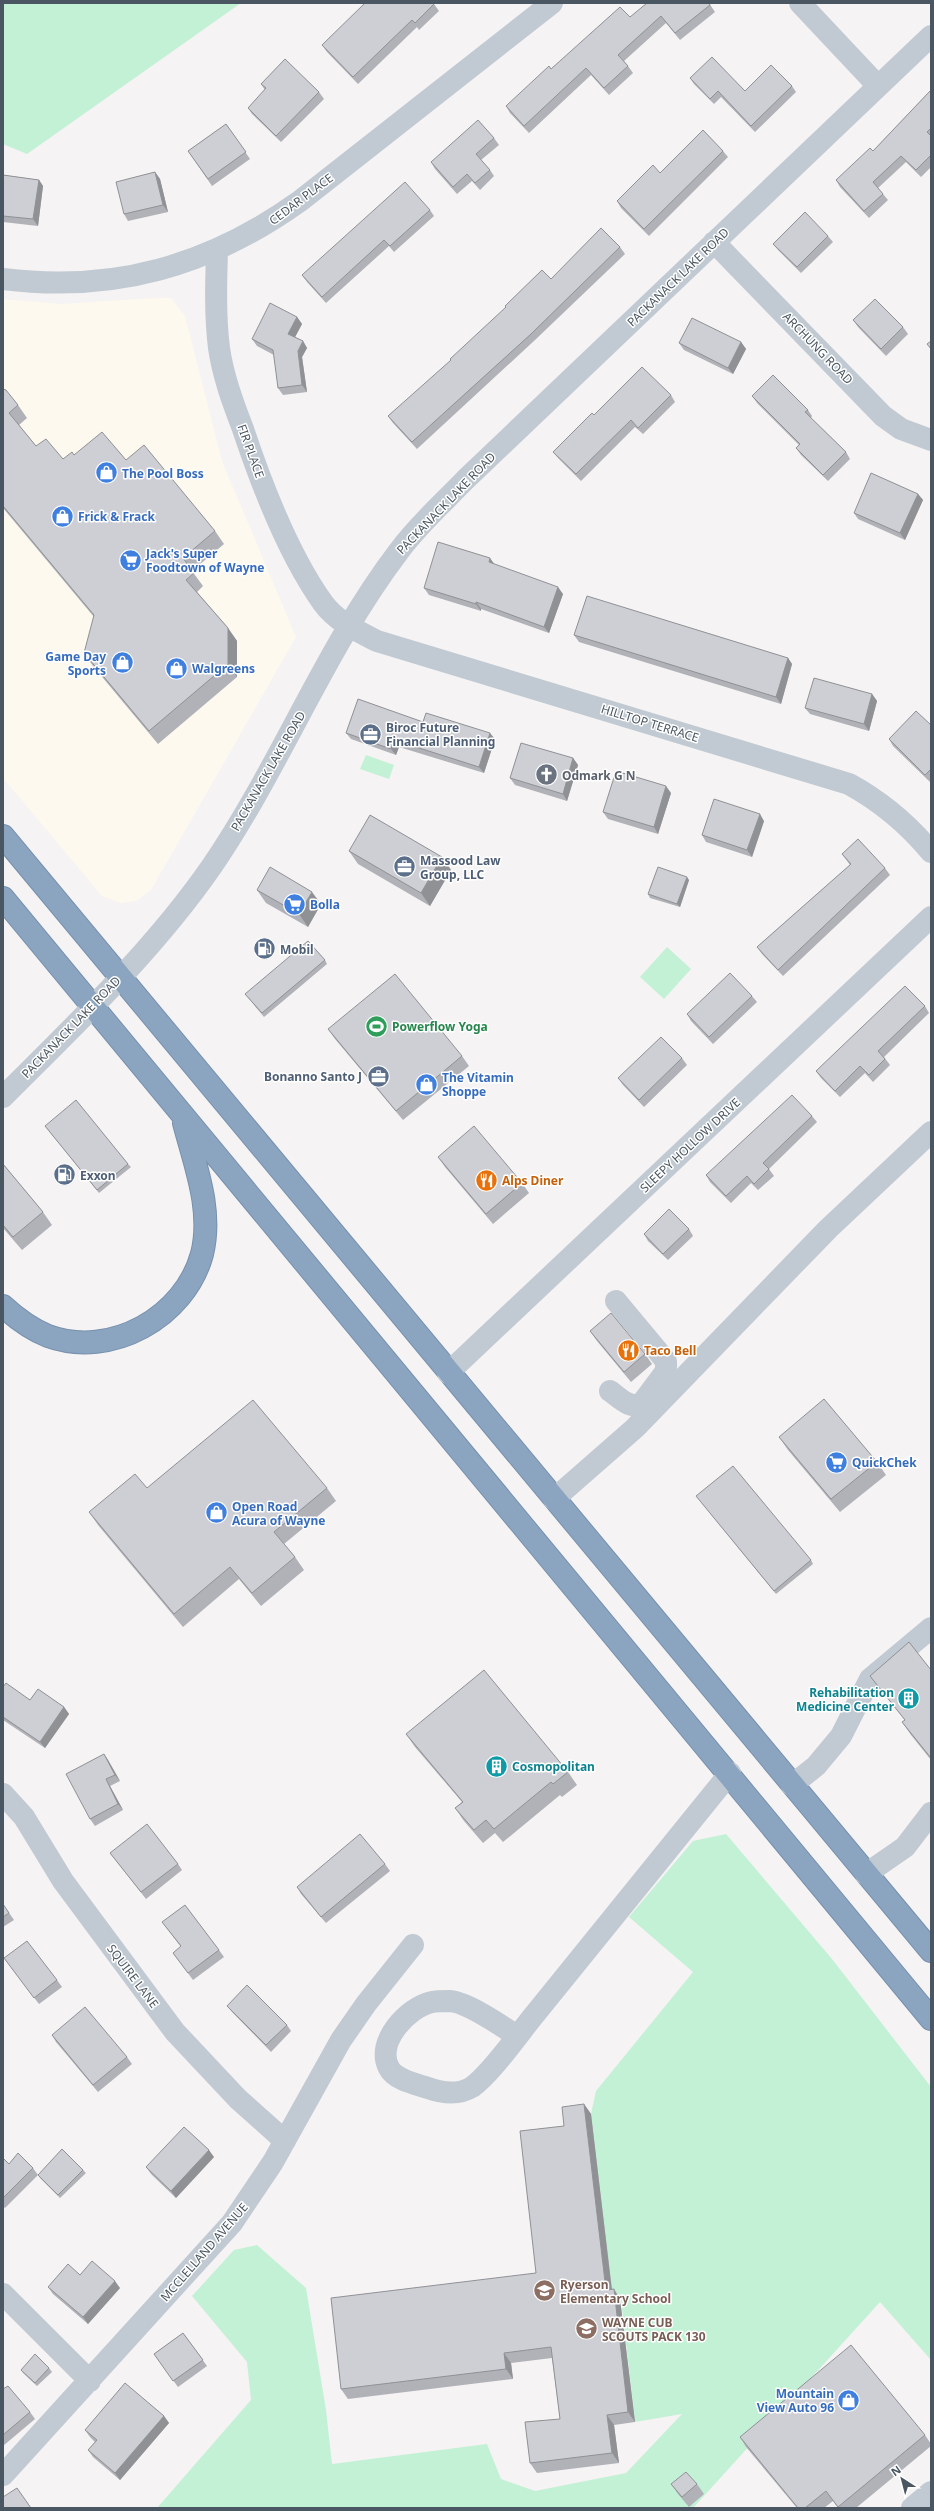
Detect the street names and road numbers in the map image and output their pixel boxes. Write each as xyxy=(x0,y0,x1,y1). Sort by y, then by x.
street label: CEDAR PLACE xyxy=(265,169,337,229)
street label: PACKANACK LAKE ROAD xyxy=(623,224,733,330)
street label: ARCHUNG ROAD xyxy=(779,308,857,388)
street label: FIR PLACE xyxy=(233,422,269,480)
street label: PACKANACK LAKE ROAD xyxy=(393,448,499,558)
street label: HILLTOP TERRACE xyxy=(599,700,701,746)
street label: PACKANACK LAKE ROAD xyxy=(227,708,309,834)
street label: PACKANACK LAKE ROAD xyxy=(18,972,124,1082)
street label: SLEEPY HOLLOW DRIVE xyxy=(636,1094,744,1196)
street label: SQUIRE LANE xyxy=(103,1941,163,2011)
street label: MCCLELLAND AVENUE xyxy=(156,2199,252,2305)

